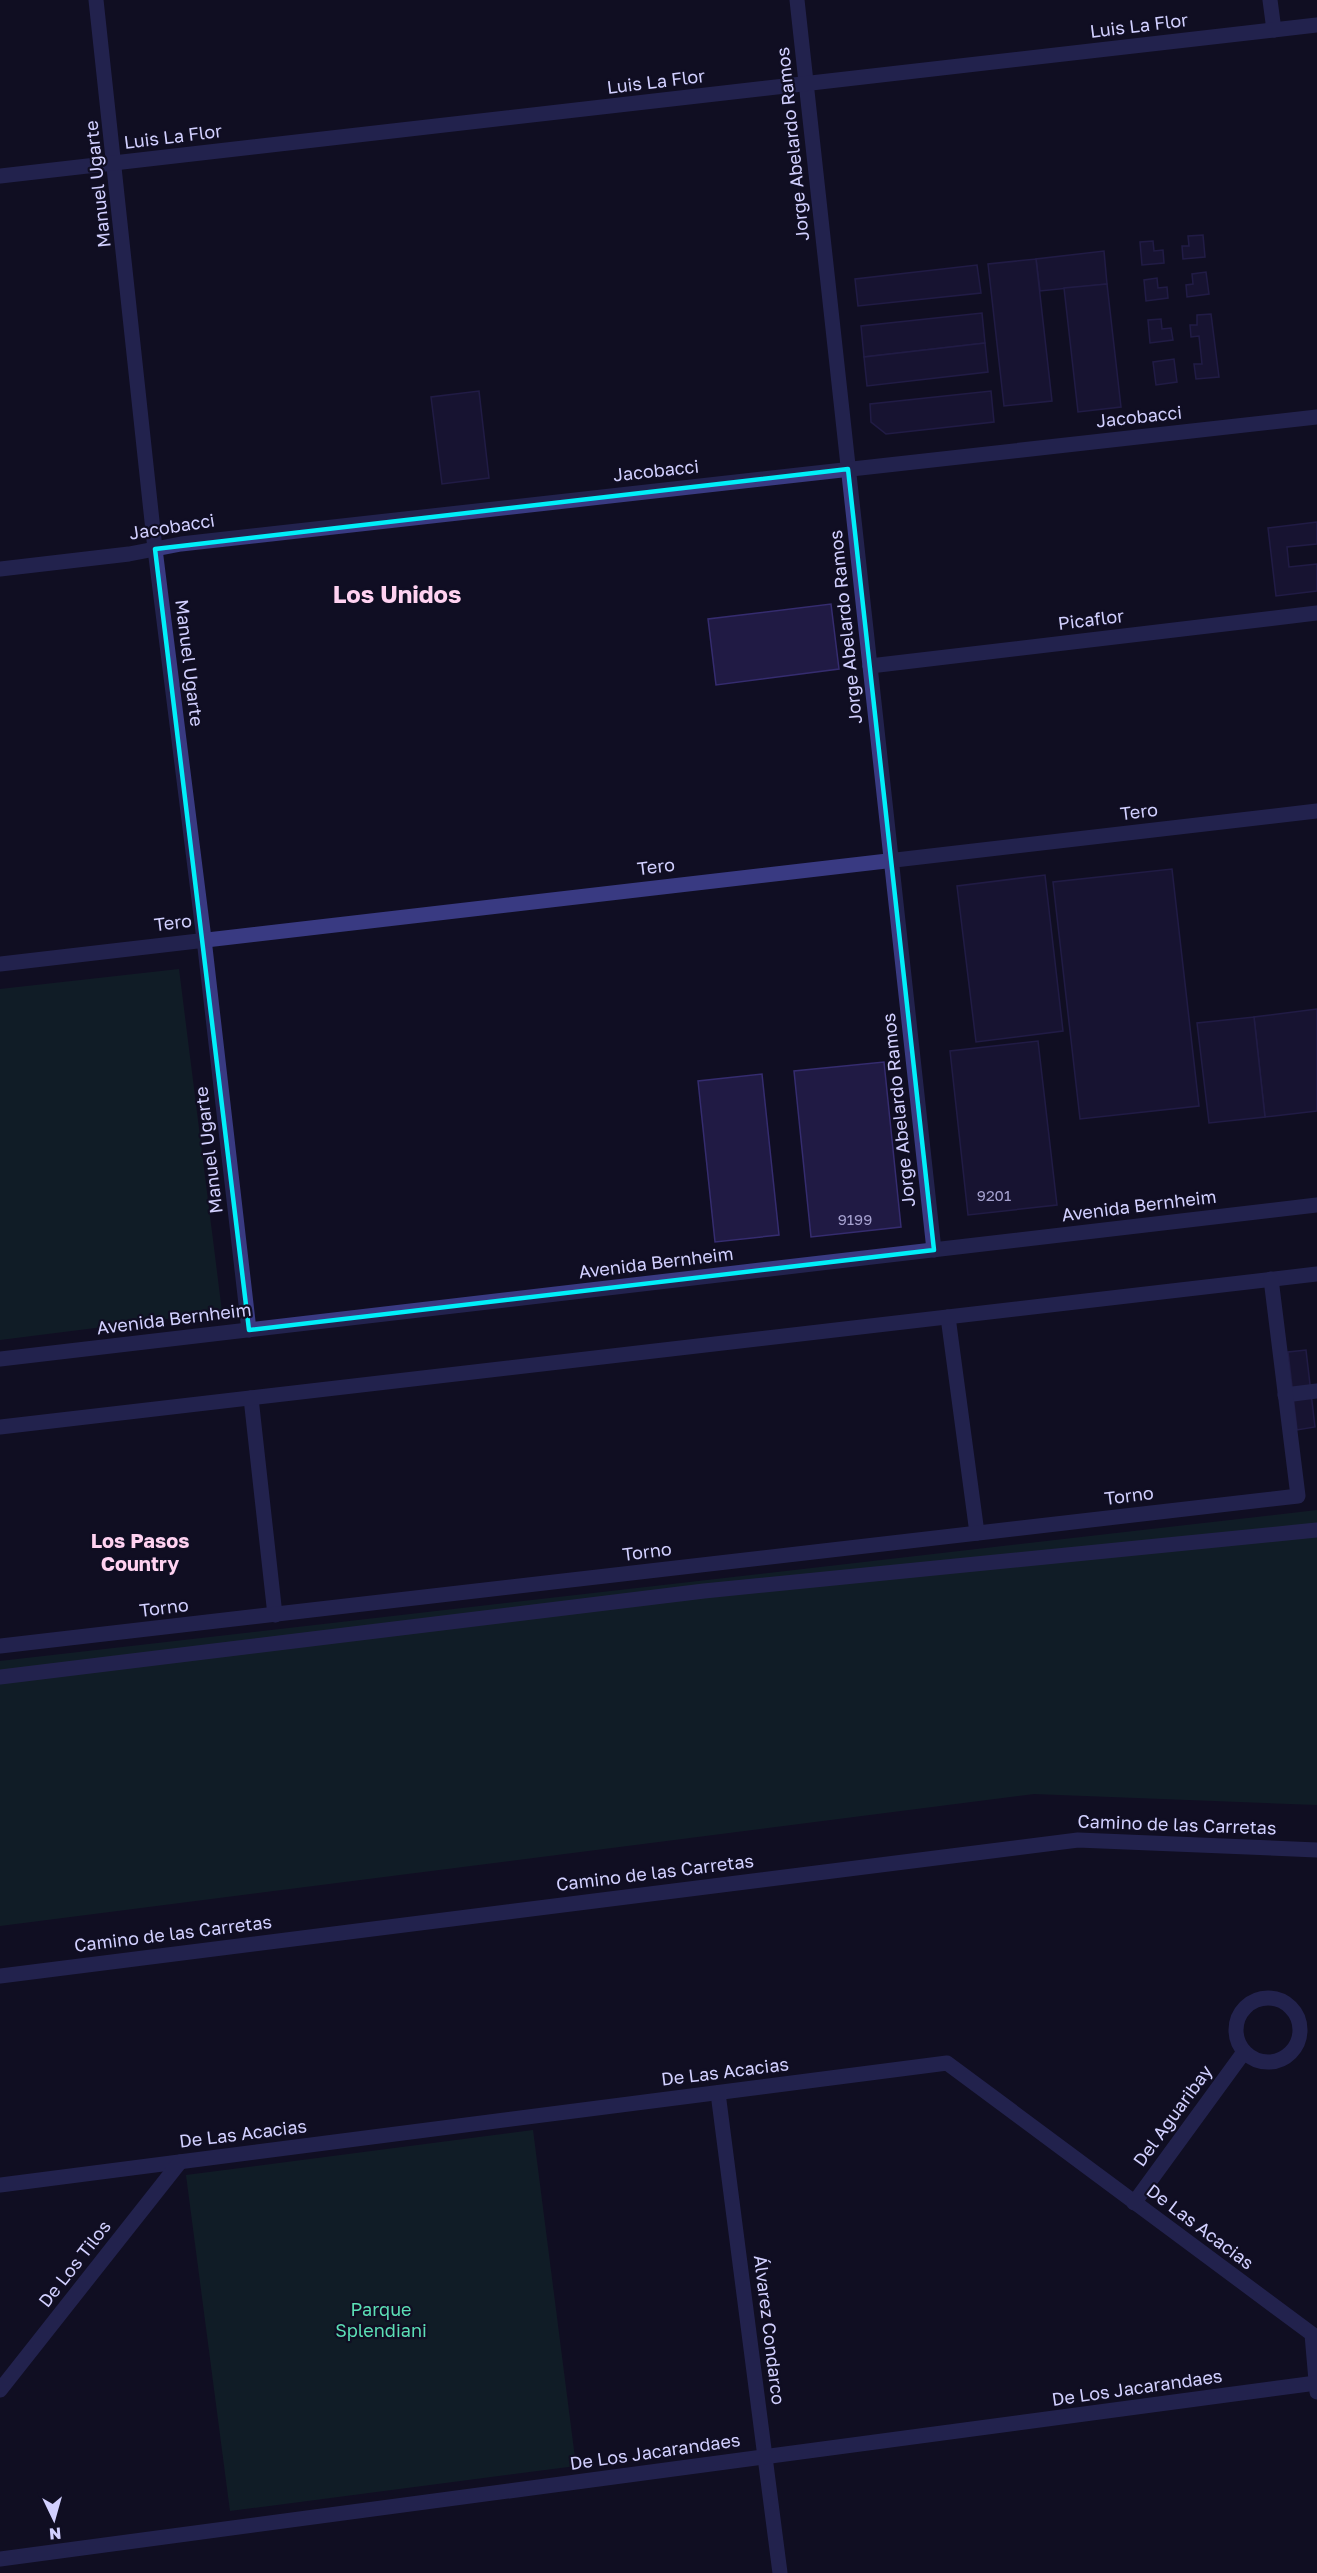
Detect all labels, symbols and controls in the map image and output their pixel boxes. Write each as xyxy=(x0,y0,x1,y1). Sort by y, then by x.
street label: Luis La Flor xyxy=(1088,8,1189,42)
street label: Jorge Abelardo Ramos xyxy=(771,46,813,242)
street label: Luis La Flor xyxy=(605,64,706,98)
street label: Manuel Ugarte xyxy=(79,119,115,249)
street label: Luis La Flor xyxy=(122,119,223,153)
street label: Jacobacci xyxy=(1095,401,1183,431)
street label: Jacobacci xyxy=(612,455,700,485)
street label: Jacobacci xyxy=(127,508,216,544)
street label: Jorge Abelardo Ramos xyxy=(824,529,866,725)
district label: Los Unidos xyxy=(333,579,461,608)
street label: Manuel Ugarte xyxy=(171,598,209,728)
street label: Picaflor xyxy=(1056,604,1125,634)
street label: Tero xyxy=(1119,798,1159,824)
street label: Tero xyxy=(636,853,676,879)
street label: Tero xyxy=(153,909,193,935)
street label: Jorge Abelardo Ramos xyxy=(877,1012,919,1208)
street label: Manuel Ugarte xyxy=(189,1085,227,1215)
street label: Avenida Bernheim xyxy=(1060,1185,1217,1225)
house number: 9201 xyxy=(977,1186,1011,1204)
house number: 9199 xyxy=(838,1210,872,1228)
street label: Avenida Bernheim xyxy=(577,1242,734,1282)
street label: Avenida Bernheim xyxy=(95,1298,252,1338)
street label: Torno xyxy=(1103,1481,1155,1509)
district label: Los Pasos Country xyxy=(91,1528,189,1575)
street label: Torno xyxy=(621,1537,673,1565)
street label: Torno xyxy=(138,1593,190,1621)
street label: Camino de las Carretas xyxy=(1077,1810,1277,1838)
street label: Camino de las Carretas xyxy=(555,1849,755,1895)
street label: Camino de las Carretas xyxy=(73,1910,273,1956)
street label: De Las Acacias xyxy=(660,2052,790,2090)
street label: Del Aguaribay xyxy=(1128,2060,1216,2170)
street label: De Las Acacias xyxy=(178,2114,308,2152)
street label: De Las Acacias xyxy=(1143,2179,1258,2274)
street label: De Los Tilos xyxy=(33,2215,115,2311)
street label: Álvarez Condarco xyxy=(750,2254,790,2406)
park label: Parque Splendiani xyxy=(335,2298,427,2341)
street label: De Los Jacarandaes xyxy=(1050,2364,1224,2410)
street label: De Los Jacarandaes xyxy=(568,2428,742,2474)
north arrow xyxy=(24,2489,84,2549)
text: N xyxy=(48,2523,62,2544)

